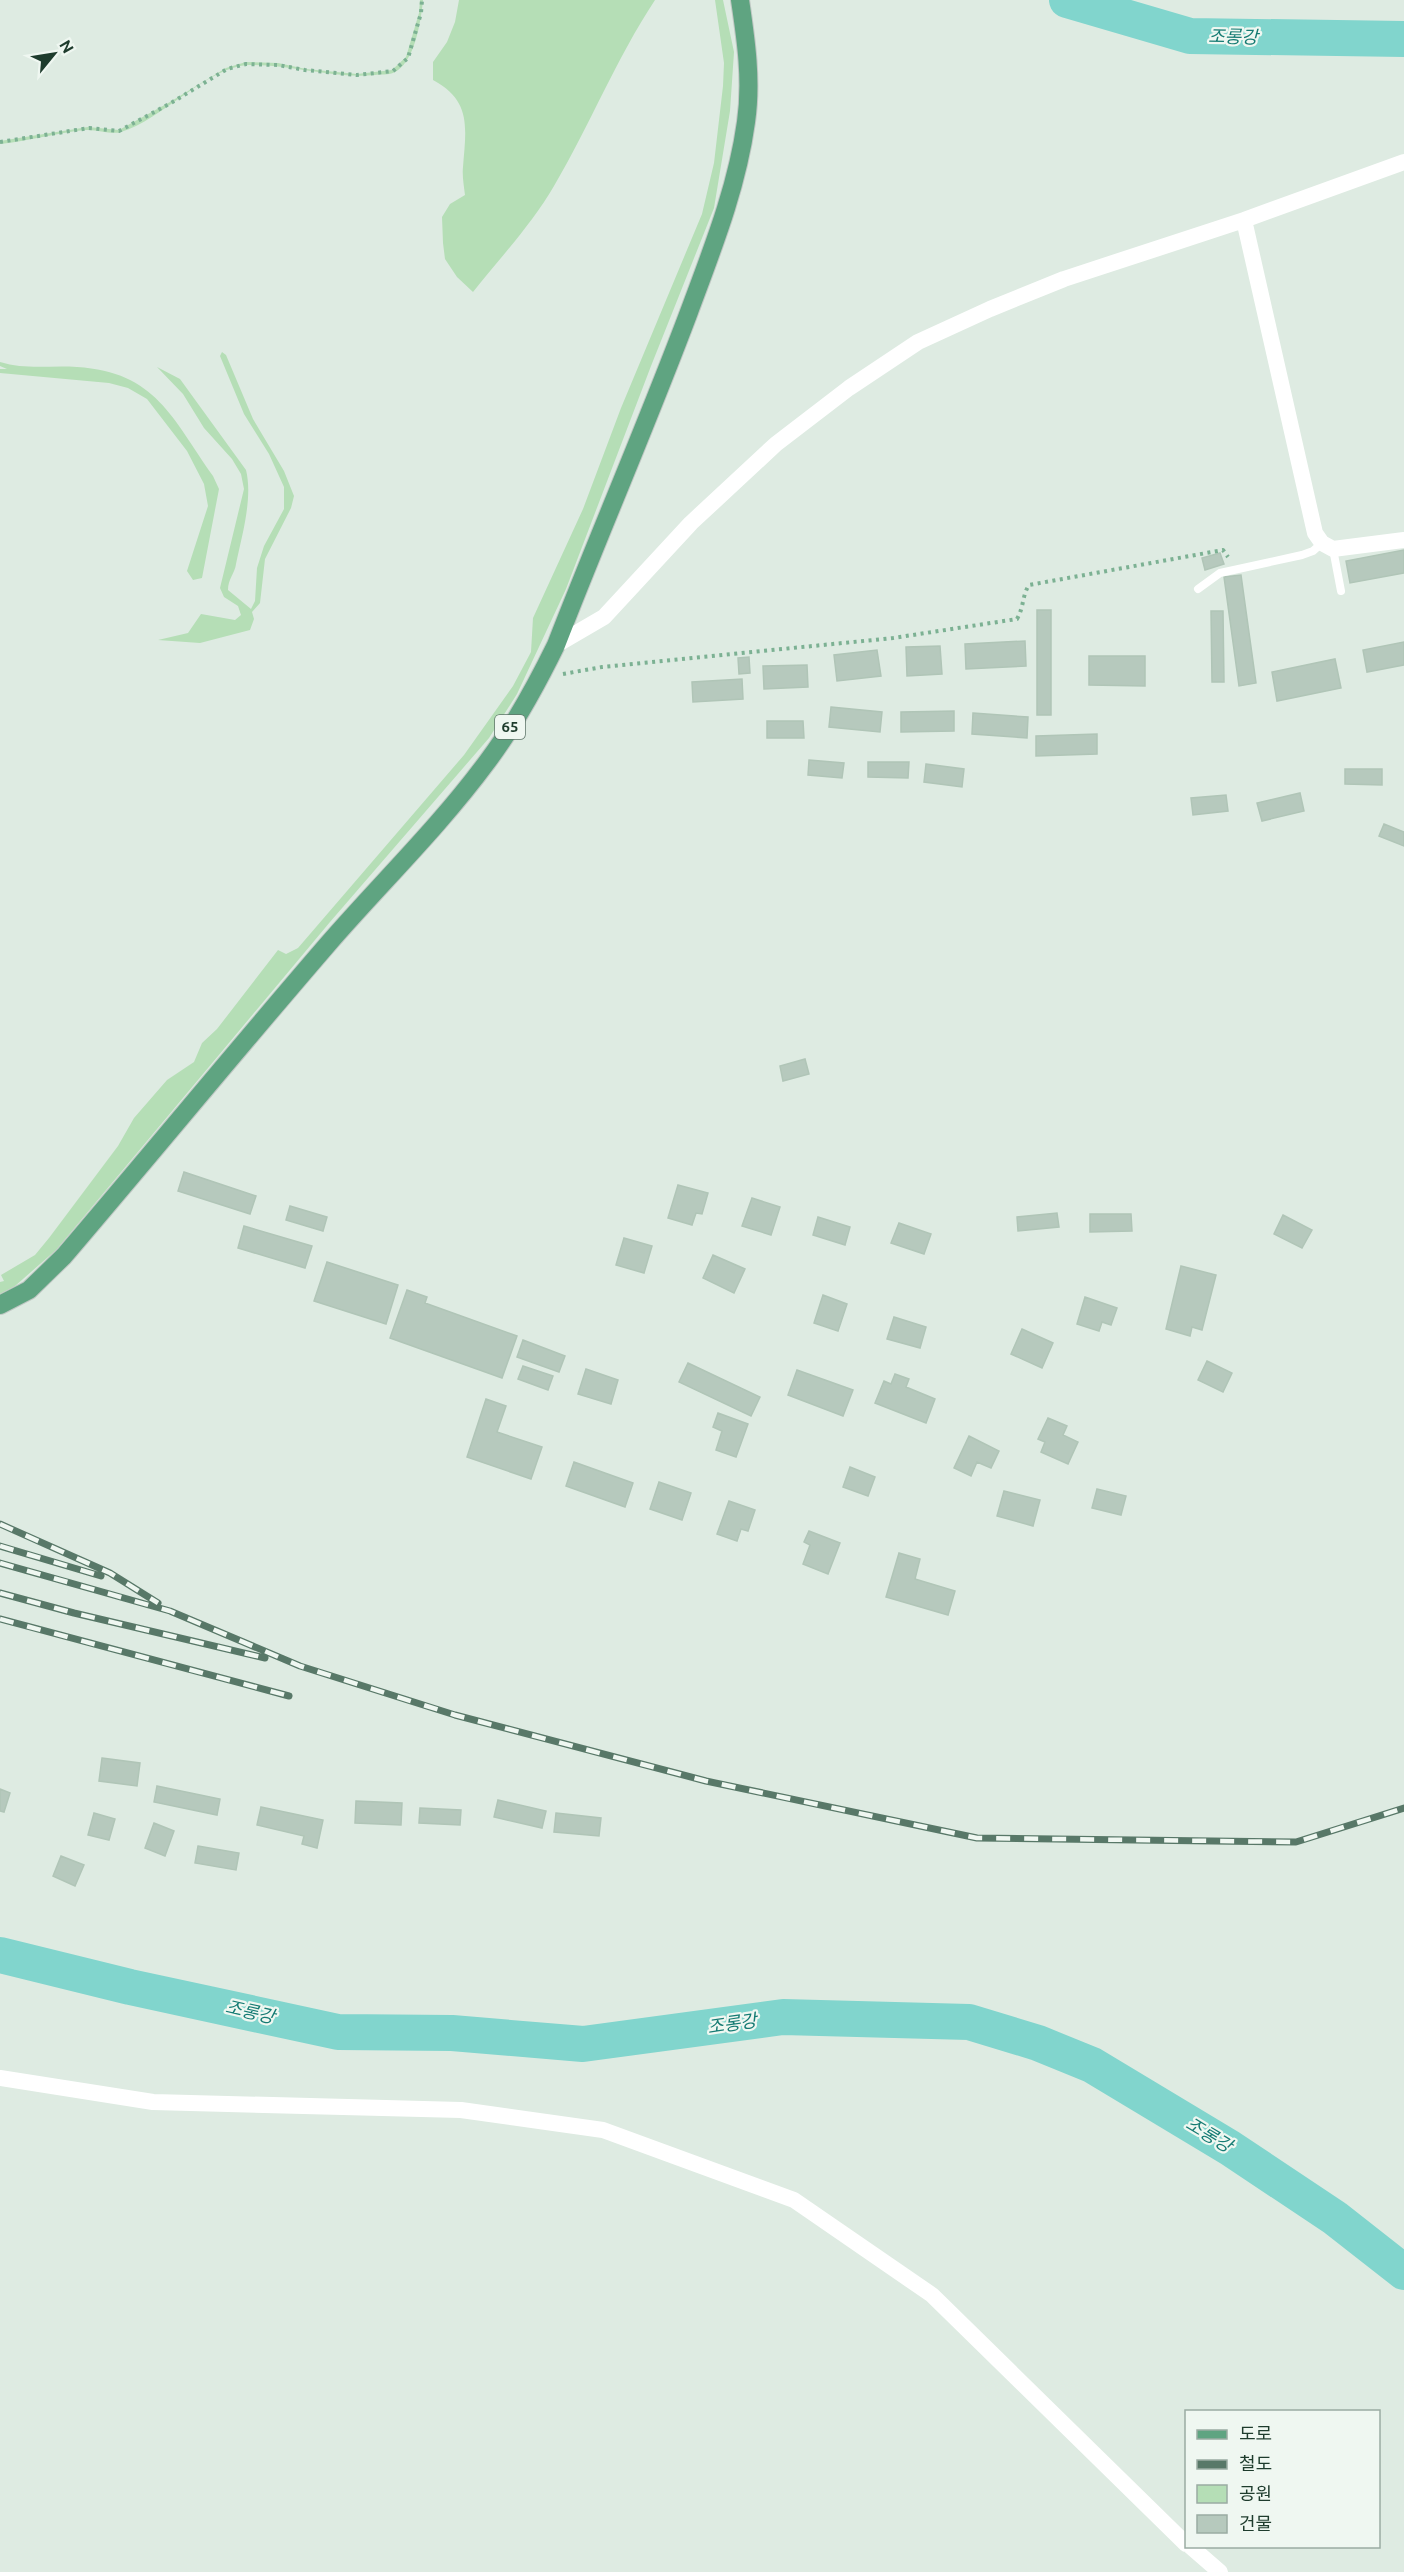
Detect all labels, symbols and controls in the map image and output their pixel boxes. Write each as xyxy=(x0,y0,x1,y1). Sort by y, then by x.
north arrow xyxy=(24,24,84,84)
water label: 조롱강 xyxy=(1208,26,1260,46)
text: N xyxy=(56,37,78,56)
road number: 65 xyxy=(495,715,525,739)
water label: 조롱강 xyxy=(224,1996,279,2027)
water label: 조롱강 xyxy=(706,2009,760,2036)
water label: 조롱강 xyxy=(1183,2113,1238,2157)
legend xyxy=(1185,2410,1380,2548)
text: 도로 xyxy=(1239,2423,1272,2443)
text: 철도 xyxy=(1239,2453,1272,2473)
text: 공원 xyxy=(1239,2483,1272,2503)
text: 건물 xyxy=(1239,2513,1272,2533)

